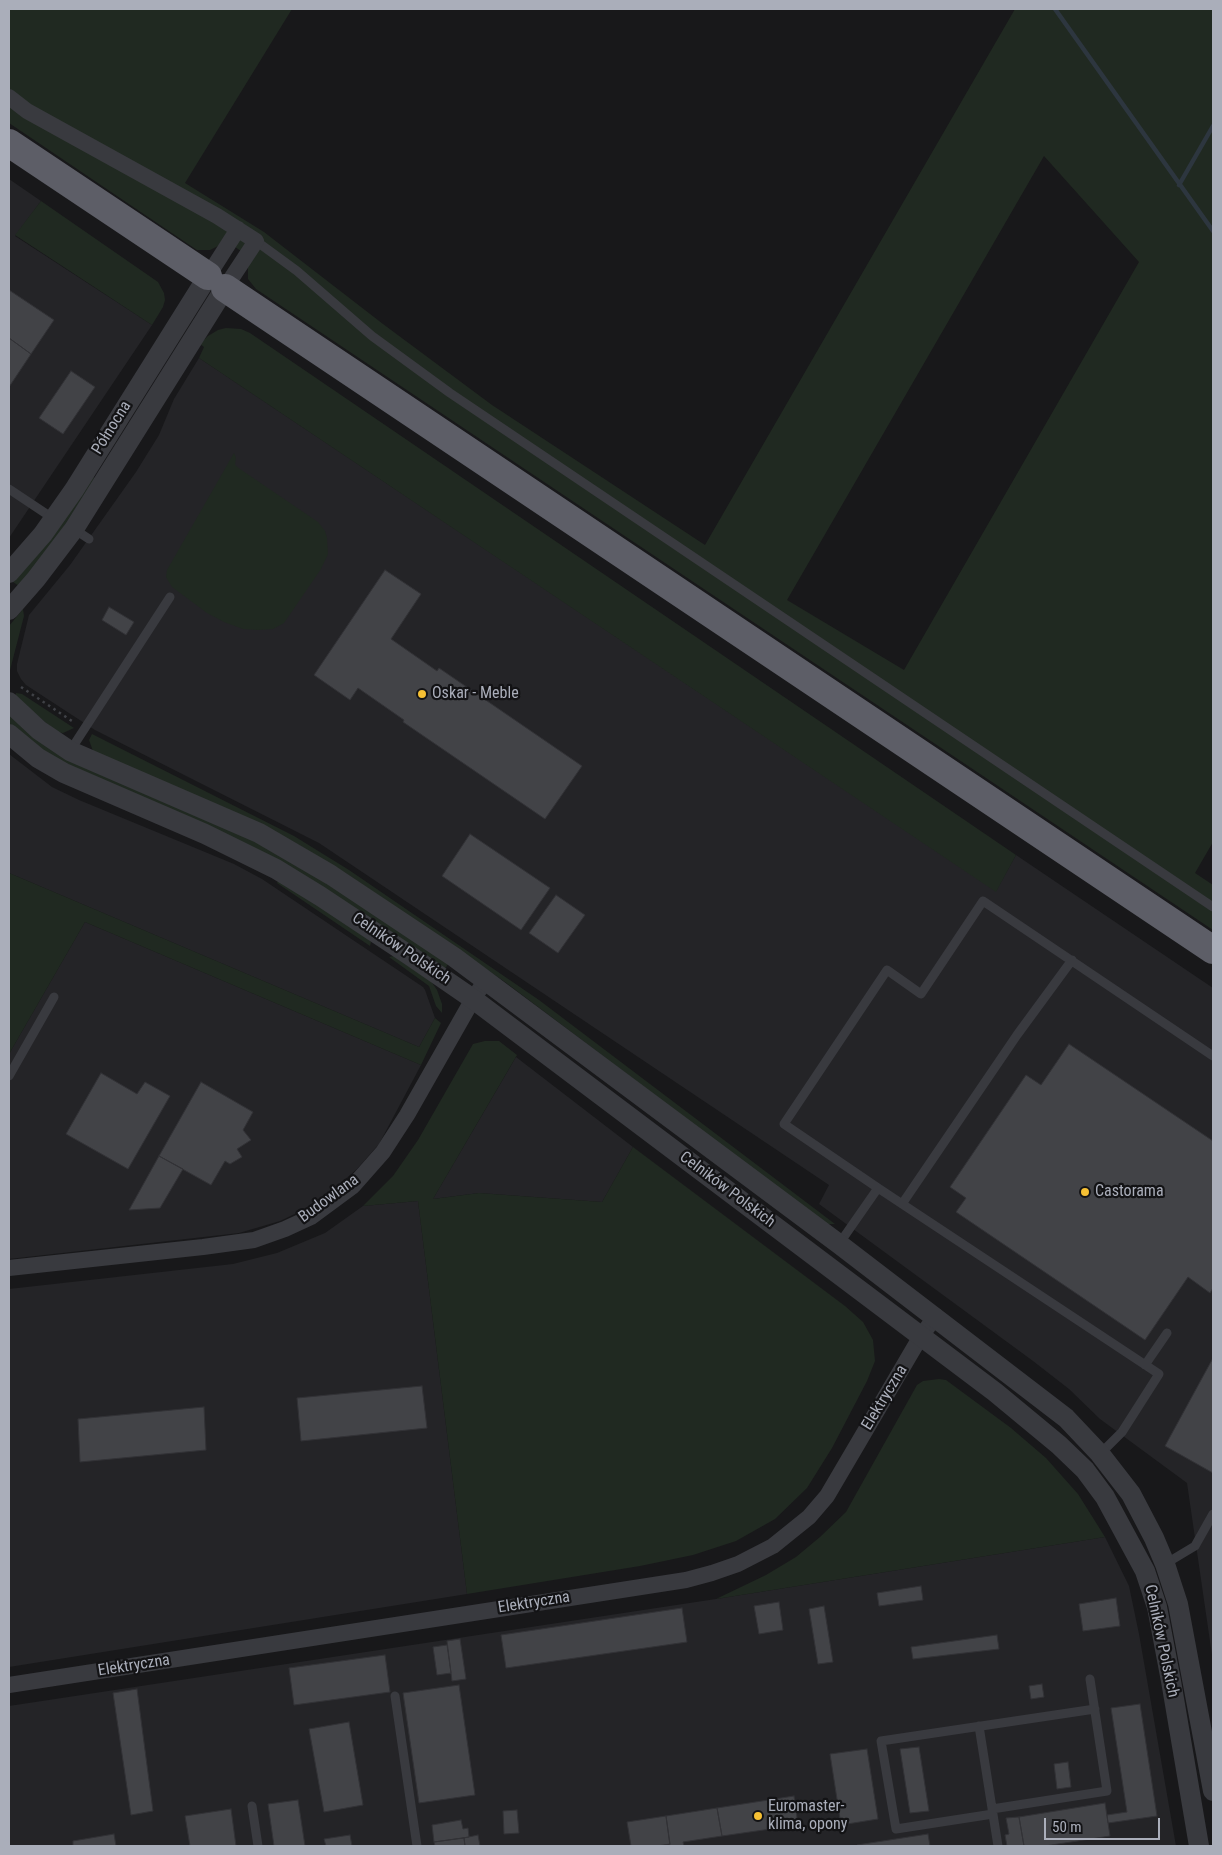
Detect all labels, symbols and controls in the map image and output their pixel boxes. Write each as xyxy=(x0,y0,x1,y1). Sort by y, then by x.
street label: Północna xyxy=(88,398,136,458)
place label: Oskar - Meble xyxy=(432,684,519,704)
marker: Oskar - Meble xyxy=(416,688,428,700)
street label: Celników Polskich xyxy=(348,909,454,989)
street label: Celników Polskich xyxy=(675,1148,779,1232)
street label: Budowlana xyxy=(295,1171,363,1227)
place label: Castorama xyxy=(1095,1182,1164,1202)
marker: Castorama xyxy=(1079,1186,1091,1198)
street label: Elektryczna xyxy=(858,1362,912,1434)
street label: Celników Polskich xyxy=(1140,1583,1182,1699)
street label: Elektryczna xyxy=(497,1588,571,1618)
street label: Elektryczna xyxy=(97,1651,171,1681)
place label: Euromaster- klima, opony xyxy=(768,1797,847,1835)
scale bar xyxy=(1047,1808,1163,1840)
marker: Euromaster- klima, opony xyxy=(752,1810,764,1822)
text: 50 m xyxy=(1052,1818,1082,1836)

